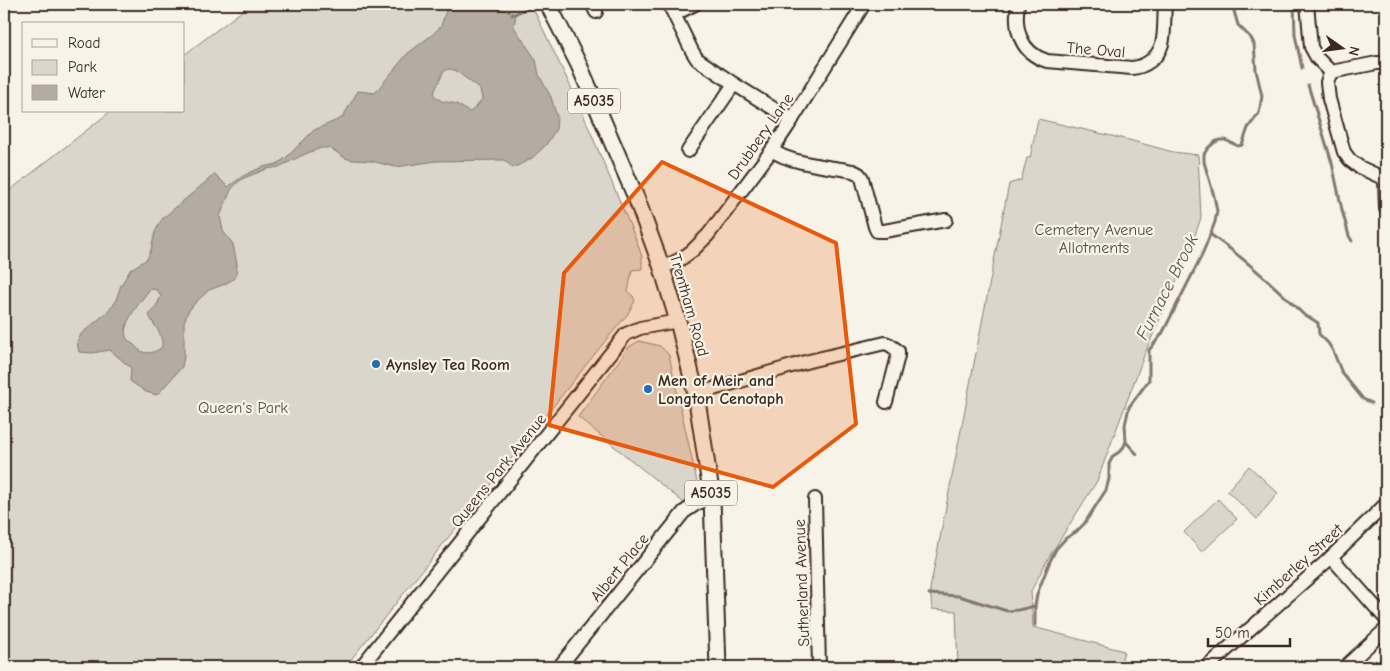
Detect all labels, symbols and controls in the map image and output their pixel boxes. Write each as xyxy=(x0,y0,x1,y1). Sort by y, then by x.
legend xyxy=(22,22,185,112)
north arrow xyxy=(1318,22,1368,72)
text: Road xyxy=(68,34,100,52)
street label: The Oval xyxy=(1066,38,1126,62)
text: N xyxy=(1345,45,1363,58)
text: Park xyxy=(68,58,97,76)
text: Water xyxy=(68,84,105,102)
road number: A5035 xyxy=(568,88,620,114)
street label: Drubbery Lane xyxy=(724,90,797,183)
park label: Cemetery Avenue Allotments xyxy=(1035,221,1153,257)
water label: Furnace Brook xyxy=(1132,231,1203,343)
street label: Trentham Road xyxy=(666,252,712,359)
place label: Aynsley Tea Room xyxy=(386,356,510,374)
marker: Aynsley Tea Room xyxy=(370,358,382,370)
place label: Men of Meir and Longton Cenotaph xyxy=(658,372,784,408)
marker: Men of Meir and Longton Cenotaph xyxy=(642,383,654,395)
park label: Queen's Park xyxy=(198,399,288,417)
street label: Queens Park Avenue xyxy=(447,410,550,531)
road number: A5035 xyxy=(685,480,737,506)
street label: Sutherland Avenue xyxy=(791,519,813,647)
street label: Kimberley Street xyxy=(1251,520,1347,609)
street label: Albert Place xyxy=(587,530,653,605)
scale bar xyxy=(1208,616,1290,648)
text: 50 m xyxy=(1215,624,1250,642)

